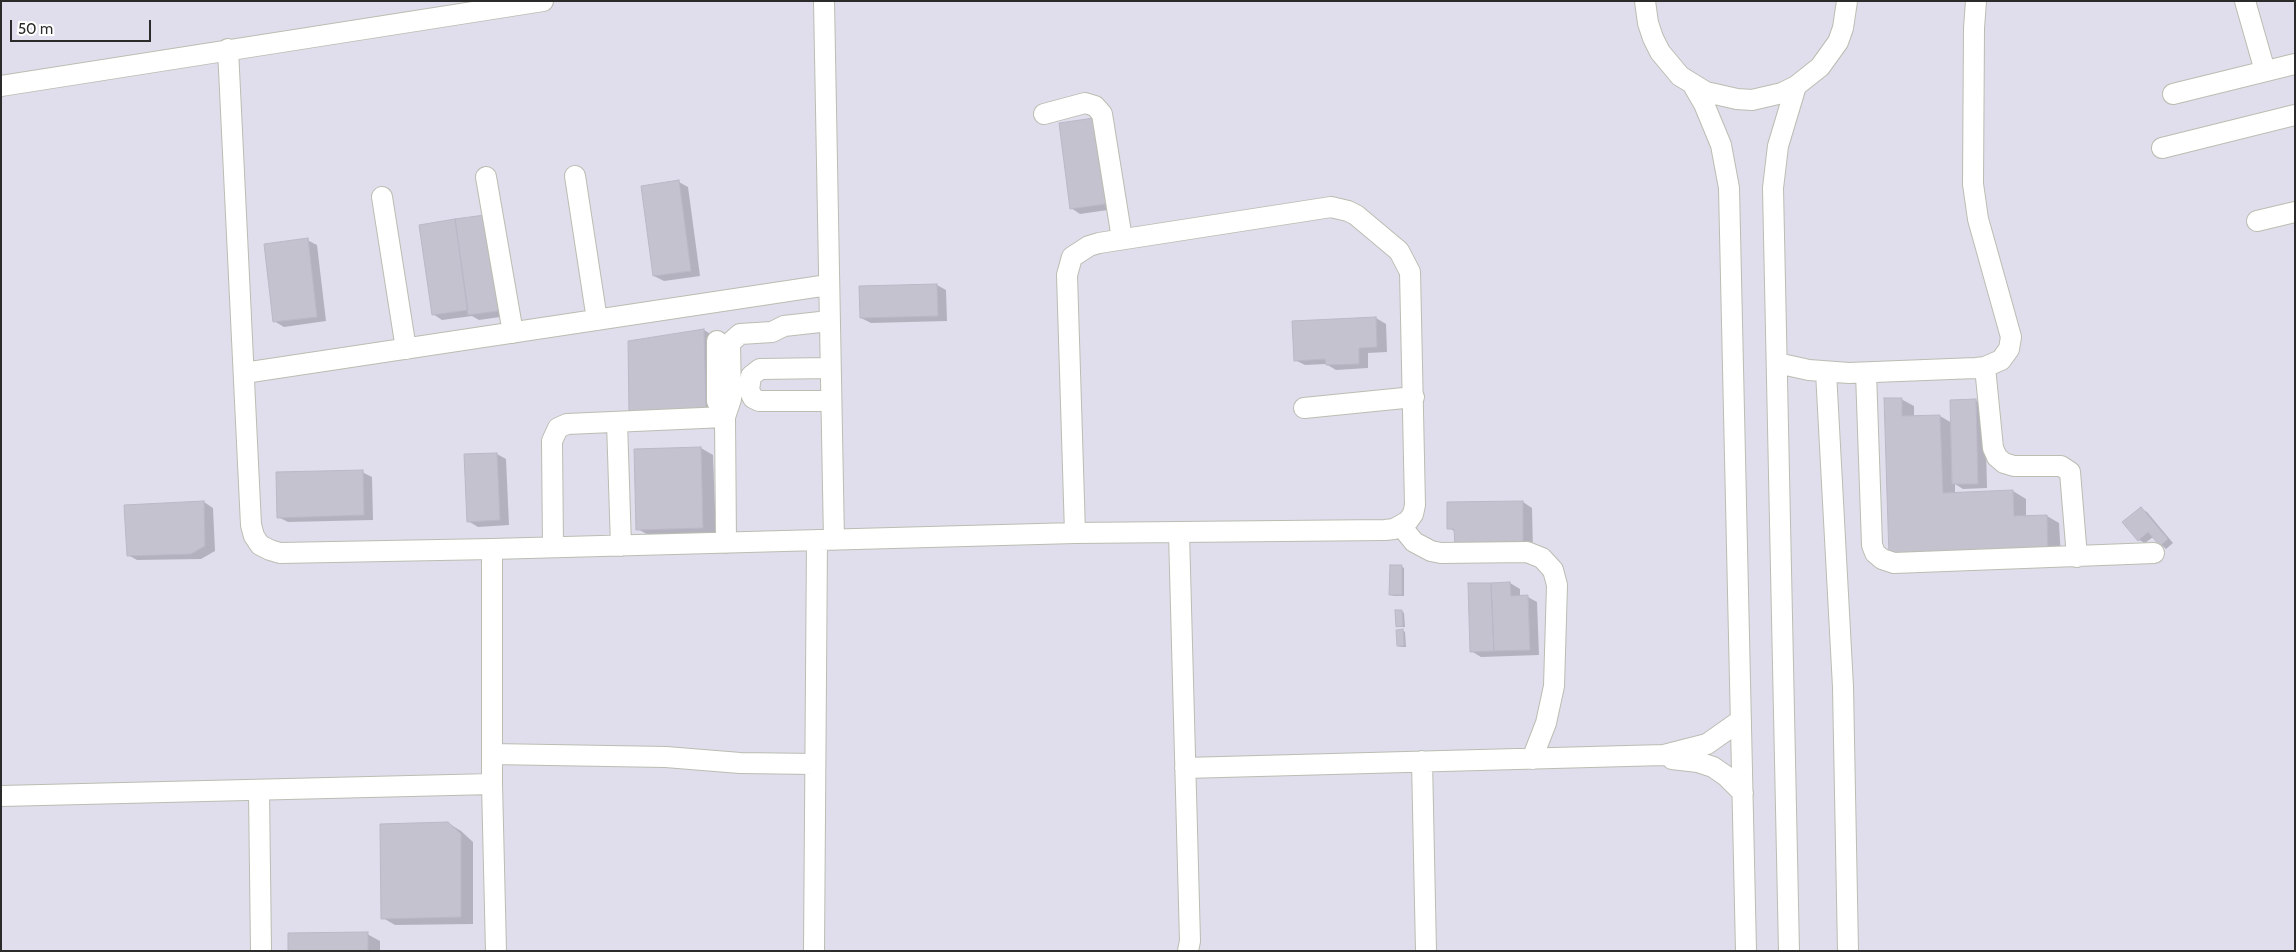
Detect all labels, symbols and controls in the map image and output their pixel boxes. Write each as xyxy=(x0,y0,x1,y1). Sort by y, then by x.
scale bar xyxy=(12,10,154,42)
text: 50 m xyxy=(18,20,53,38)

